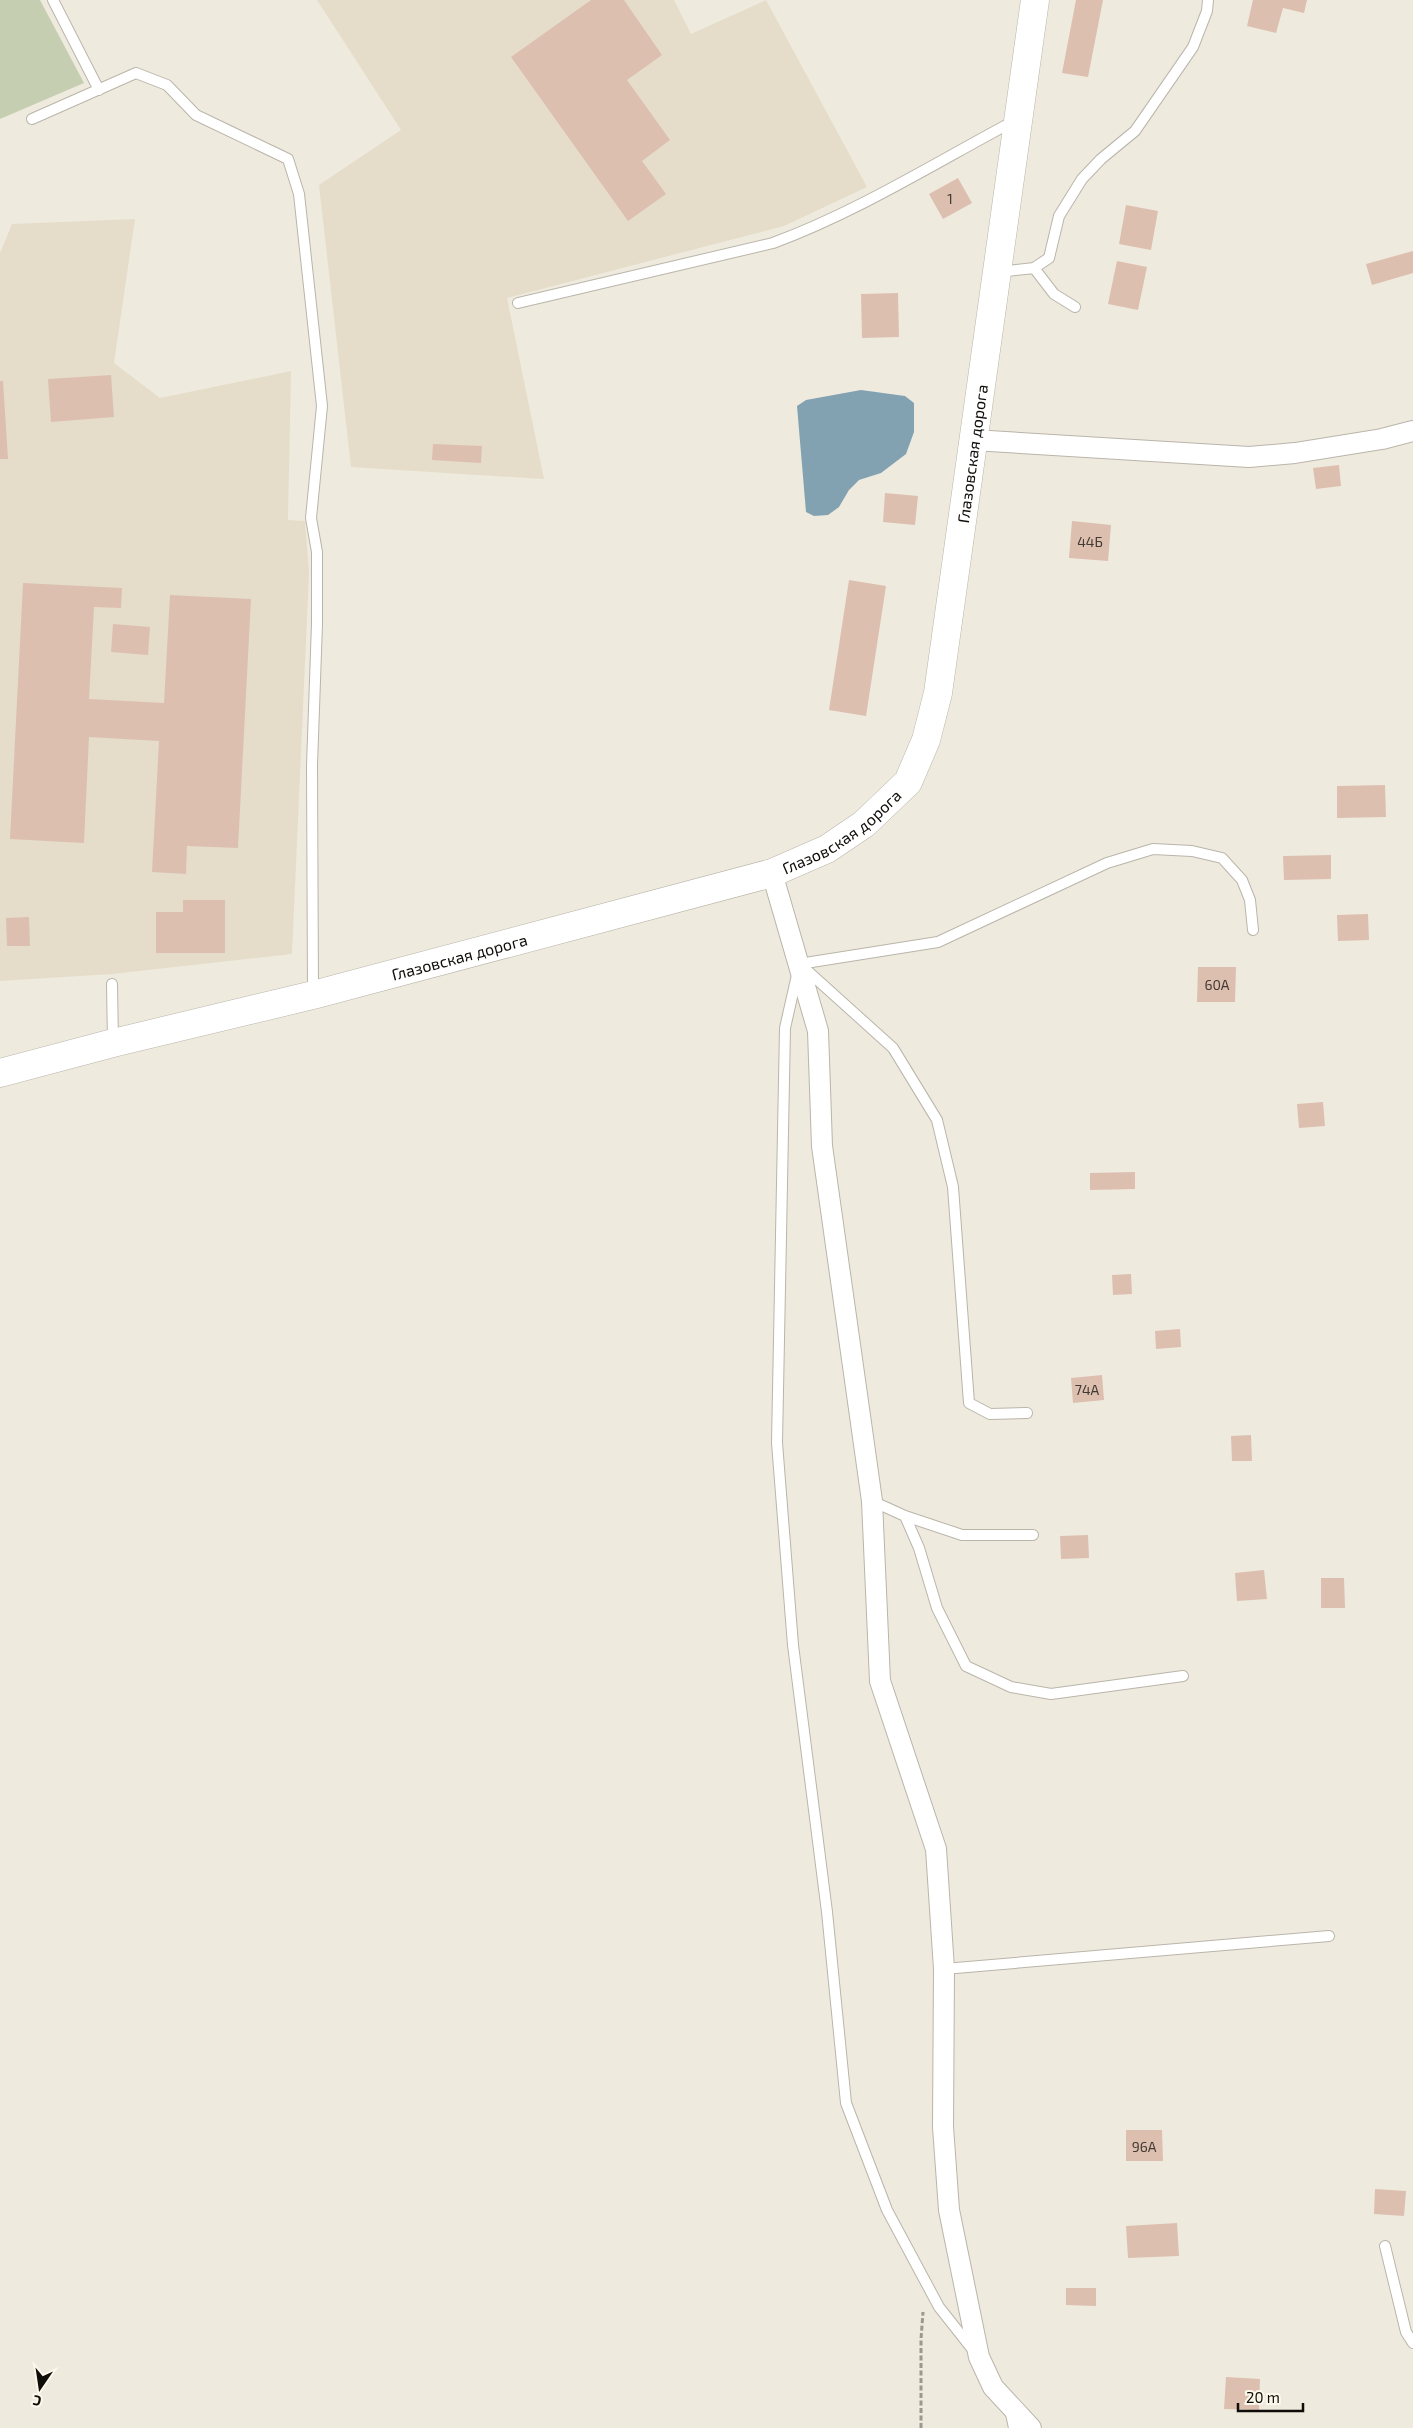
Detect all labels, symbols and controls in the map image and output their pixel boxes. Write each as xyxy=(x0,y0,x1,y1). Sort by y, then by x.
house number: 1 xyxy=(947,190,953,207)
street label: Глазовская дорога xyxy=(952,383,991,524)
house number: 44Б xyxy=(1077,533,1103,550)
street label: Глазовская дорога xyxy=(779,785,904,877)
street label: Глазовская дорога xyxy=(389,929,529,983)
house number: 60А xyxy=(1204,976,1230,993)
house number: 74А xyxy=(1075,1381,1100,1398)
house number: 96А xyxy=(1132,2138,1157,2155)
north arrow xyxy=(15,2363,65,2413)
scale bar xyxy=(1238,2380,1303,2412)
text: 20 m xyxy=(1246,2388,1280,2406)
text: С xyxy=(31,2392,43,2410)

